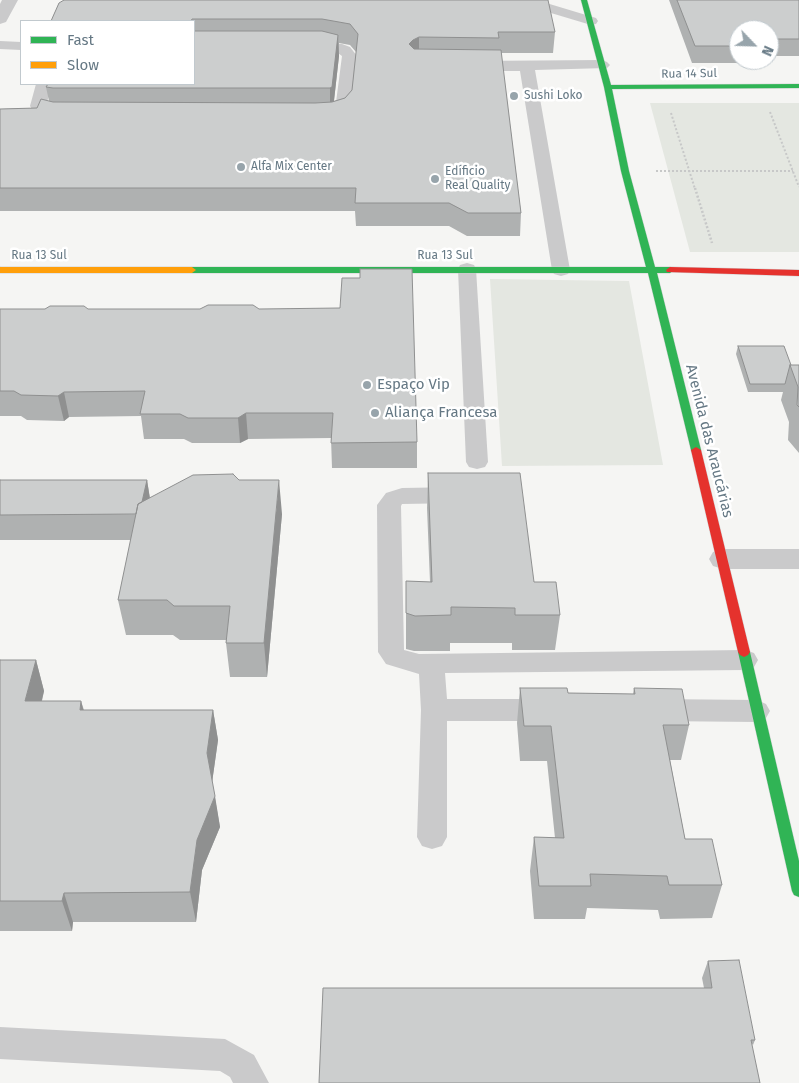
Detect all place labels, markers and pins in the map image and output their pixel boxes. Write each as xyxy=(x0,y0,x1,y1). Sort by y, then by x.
place label: Sushi Loko xyxy=(524,89,582,103)
marker: Sushi Loko xyxy=(508,90,520,102)
place label: Alfa Mix Center xyxy=(251,160,332,174)
marker: Alfa Mix Center xyxy=(235,161,247,173)
place label: Edíficio Real Quality xyxy=(445,165,510,193)
marker: Edíficio Real Quality xyxy=(429,173,441,185)
place label: Espaço Vip xyxy=(377,376,450,394)
marker: Espaço Vip xyxy=(361,379,373,391)
place label: Aliança Francesa xyxy=(385,404,497,422)
marker: Aliança Francesa xyxy=(369,407,381,419)

